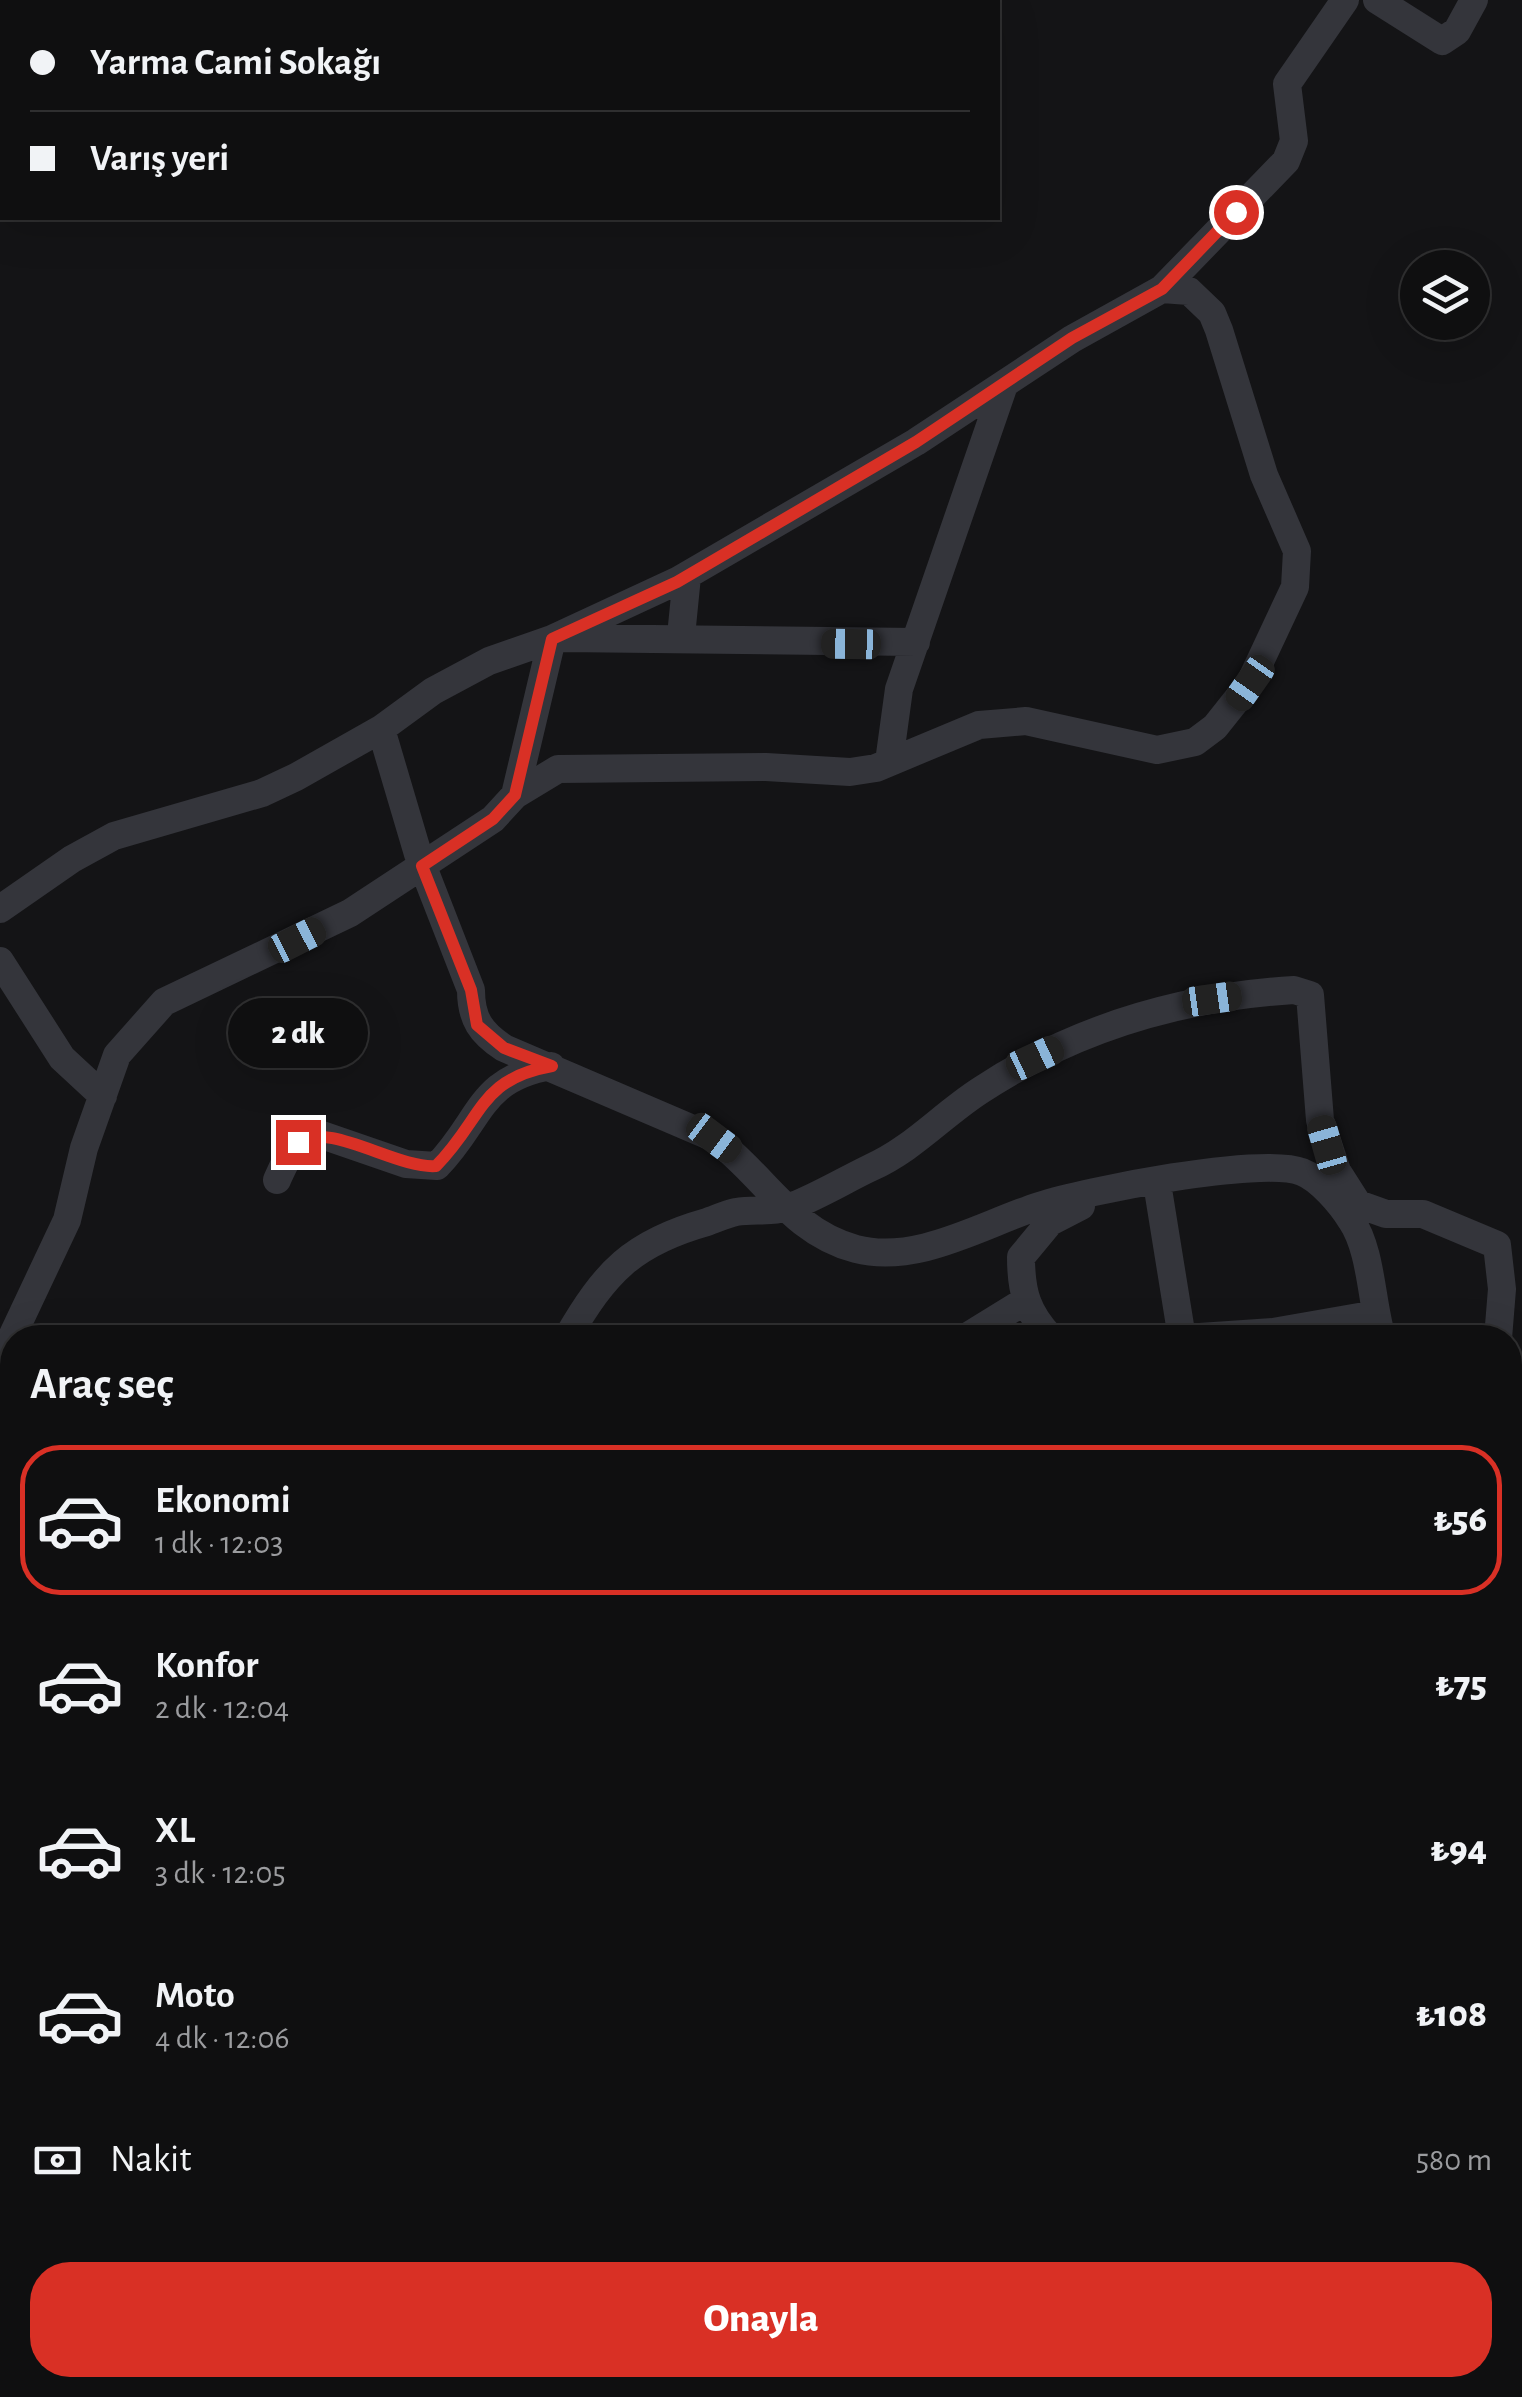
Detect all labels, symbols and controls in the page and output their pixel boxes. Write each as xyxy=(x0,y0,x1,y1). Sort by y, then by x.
text: Yarma Cami Sokağı xyxy=(90,44,381,82)
text: Varış yeri xyxy=(90,140,229,178)
route start xyxy=(1214,190,1259,235)
map controls xyxy=(1400,250,1490,340)
button: layers xyxy=(1400,250,1490,340)
car xyxy=(821,628,881,660)
car xyxy=(1221,650,1279,716)
car xyxy=(263,913,331,967)
car xyxy=(1180,980,1244,1018)
callout: 2 dk xyxy=(228,997,368,1067)
text: 2 dk xyxy=(271,1017,325,1049)
car xyxy=(1001,1032,1069,1084)
car xyxy=(681,1108,747,1168)
car xyxy=(1304,1112,1350,1178)
route end xyxy=(276,1120,321,1165)
text: Araç seç xyxy=(30,1362,174,1407)
icon: car xyxy=(35,1475,125,1565)
text: Ekonomi xyxy=(155,1482,291,1520)
text: ₺56 xyxy=(1433,1501,1487,1539)
text: 1 dk · 12:03 xyxy=(155,1527,283,1559)
icon: car xyxy=(35,1640,125,1730)
text: Konfor xyxy=(155,1647,259,1685)
text: ₺75 xyxy=(1435,1666,1487,1704)
text: 2 dk · 12:04 xyxy=(155,1692,289,1724)
icon: car xyxy=(35,1805,125,1895)
text: XL xyxy=(155,1812,195,1850)
text: ₺94 xyxy=(1431,1831,1487,1869)
text: 3 dk · 12:05 xyxy=(155,1857,286,1889)
icon: car xyxy=(35,1970,125,2060)
text: Moto xyxy=(155,1977,235,2015)
text: ₺108 xyxy=(1416,1996,1487,2034)
text: 4 dk · 12:06 xyxy=(155,2022,290,2054)
icon: cash xyxy=(30,2133,85,2188)
text: Nakit xyxy=(110,2141,191,2179)
text: 580 m xyxy=(1416,2144,1492,2176)
button: Onayla xyxy=(30,2262,1492,2377)

